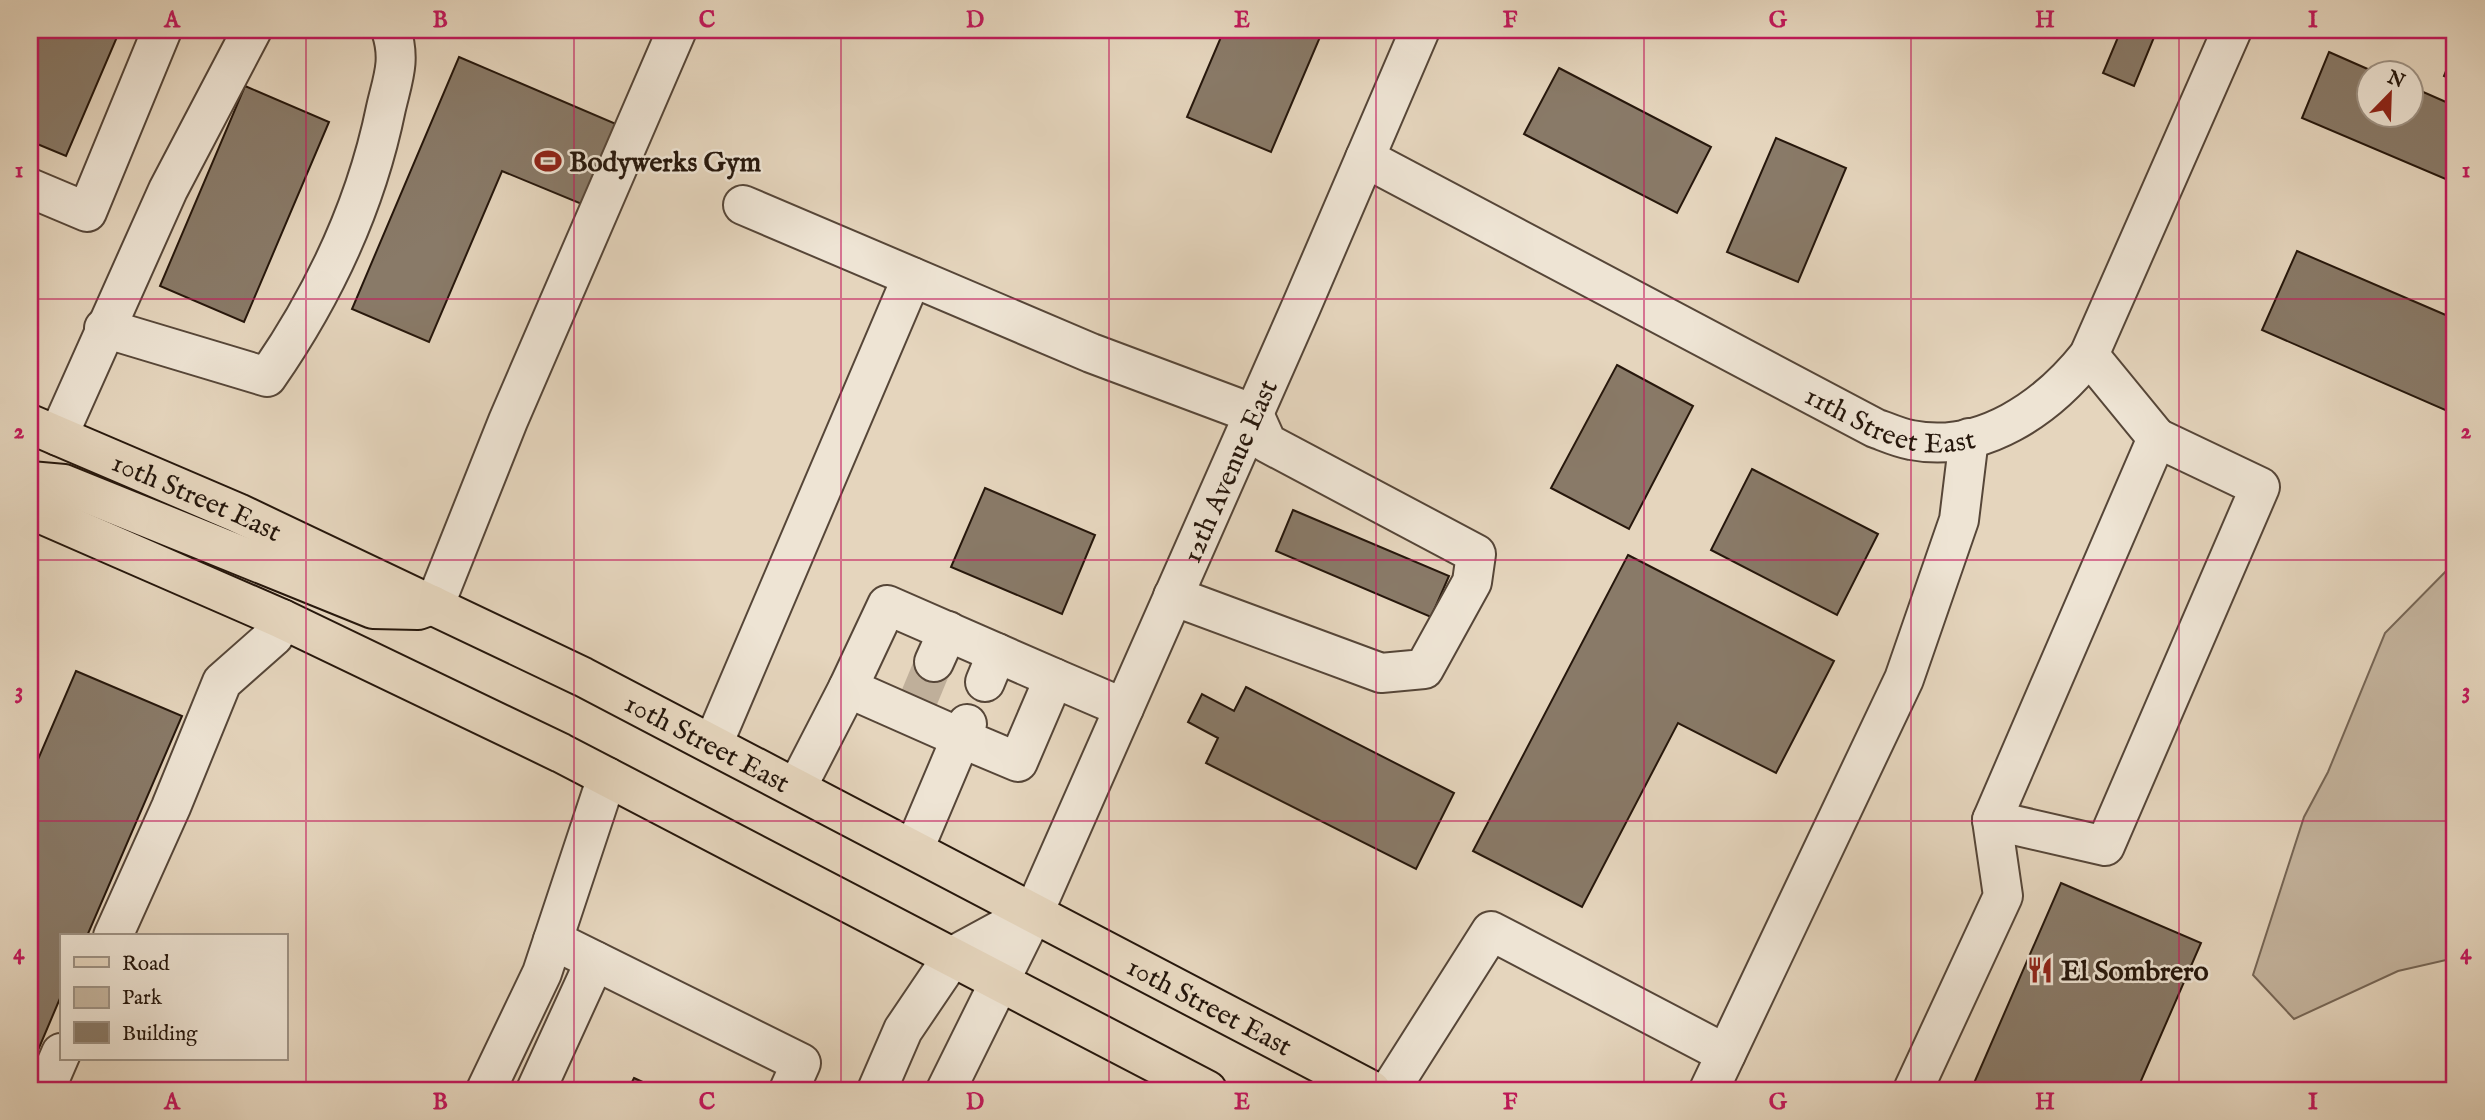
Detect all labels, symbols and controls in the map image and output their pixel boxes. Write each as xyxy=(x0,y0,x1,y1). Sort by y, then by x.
text: A xyxy=(163,6,181,35)
text: B xyxy=(432,6,448,35)
text: C xyxy=(699,6,716,35)
text: D xyxy=(966,6,984,35)
text: E xyxy=(1234,6,1250,35)
text: F xyxy=(1503,6,1518,35)
text: G xyxy=(1769,6,1788,35)
text: H xyxy=(2035,6,2055,35)
text: I xyxy=(2308,6,2318,35)
north arrow xyxy=(2356,60,2426,130)
text: N xyxy=(2383,66,2409,95)
sports icon: Bodywerks Gym xyxy=(533,146,563,176)
place label: Bodywerks Gym xyxy=(569,146,762,181)
text: 1 xyxy=(15,156,23,185)
text: 1 xyxy=(2462,156,2470,185)
street label: 12th Avenue East xyxy=(1175,374,1287,569)
street label: 11th Street East xyxy=(1798,379,1979,463)
text: 2 xyxy=(14,417,25,446)
text: 2 xyxy=(2461,417,2472,446)
street label: 10th Street East xyxy=(106,446,287,551)
text: 3 xyxy=(15,677,23,706)
text: 3 xyxy=(2462,677,2470,706)
street label: 10th Street East xyxy=(618,687,795,802)
legend xyxy=(60,934,287,1060)
text: 4 xyxy=(13,938,25,967)
text: 4 xyxy=(2460,938,2472,967)
street label: 10th Street East xyxy=(1120,950,1298,1066)
text: Road xyxy=(122,951,170,978)
restaurant icon: El Sombrero xyxy=(2025,955,2055,985)
place label: El Sombrero xyxy=(2061,955,2209,990)
text: Park xyxy=(122,985,163,1012)
text: Building xyxy=(122,1021,198,1048)
text: A xyxy=(163,1088,181,1117)
text: B xyxy=(432,1088,448,1117)
text: C xyxy=(699,1088,716,1117)
text: D xyxy=(966,1088,984,1117)
text: E xyxy=(1234,1088,1250,1117)
text: F xyxy=(1503,1088,1518,1117)
text: G xyxy=(1769,1088,1788,1117)
text: H xyxy=(2035,1088,2055,1117)
text: I xyxy=(2308,1088,2318,1117)

